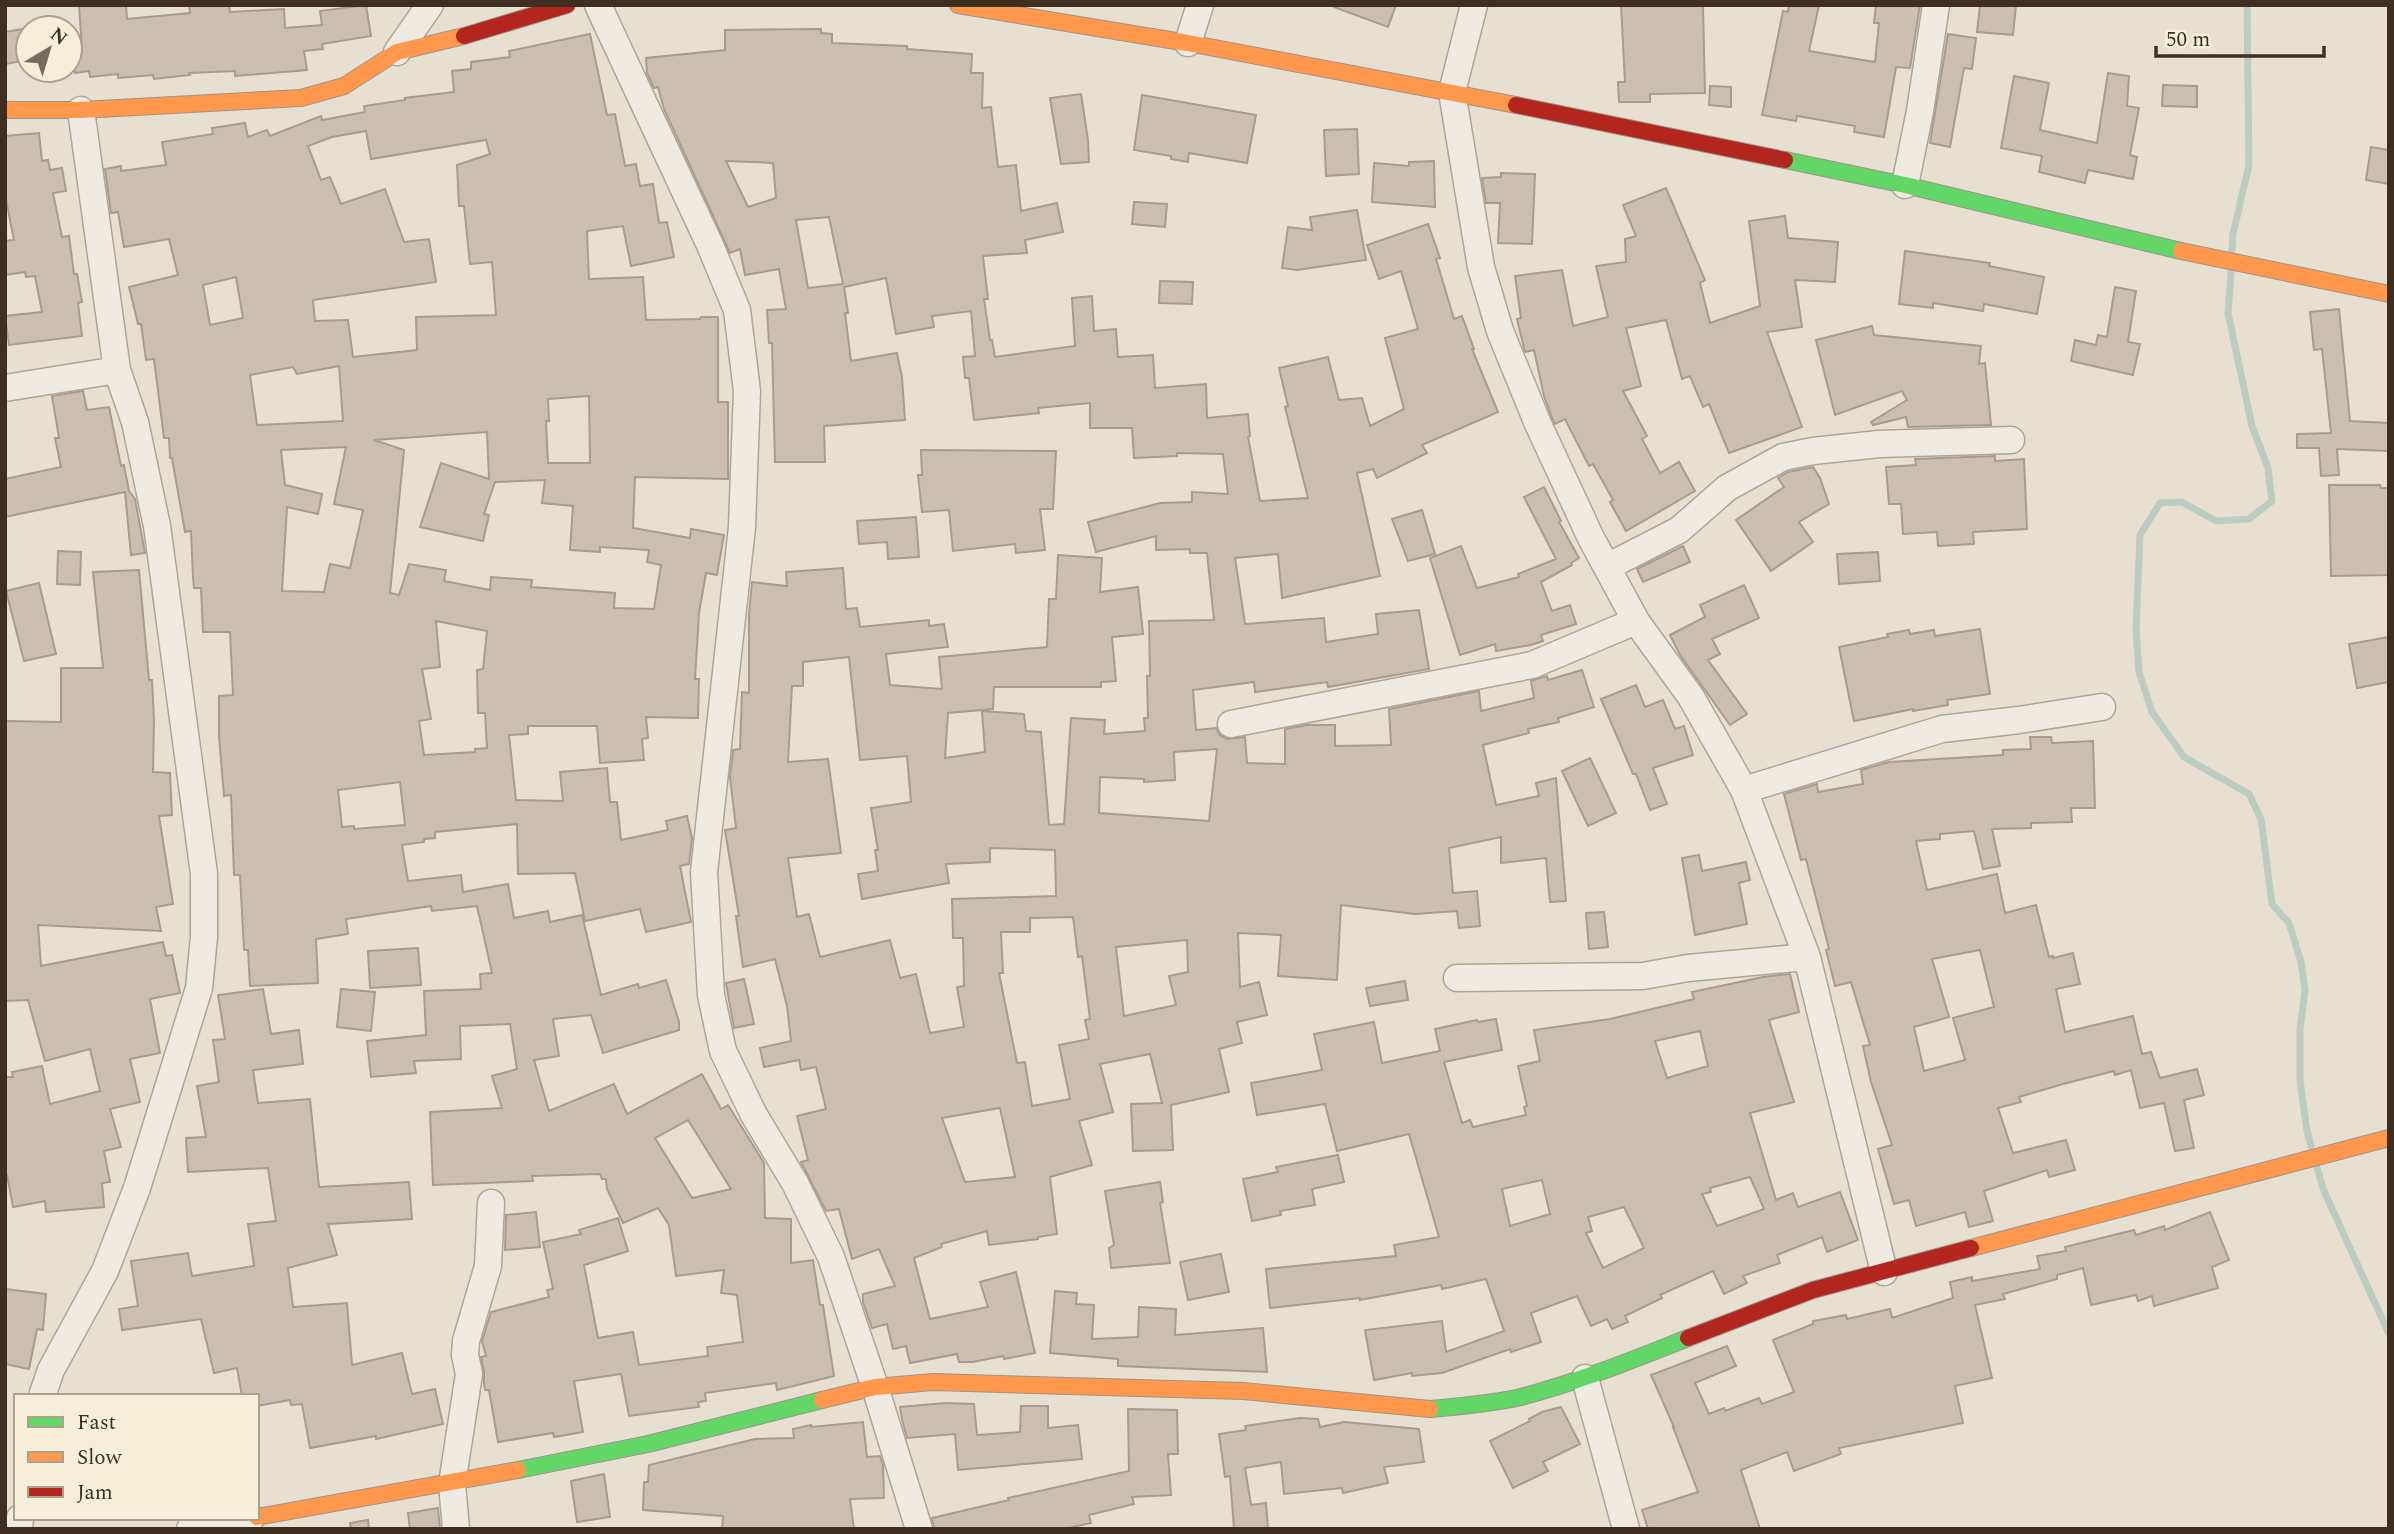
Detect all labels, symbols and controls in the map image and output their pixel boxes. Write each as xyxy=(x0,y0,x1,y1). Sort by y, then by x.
north arrow xyxy=(14,14,84,84)
scale bar xyxy=(2156,14,2324,58)
text: N xyxy=(44,21,74,53)
text: 50 m xyxy=(2166,24,2210,56)
legend xyxy=(14,1394,259,1520)
text: Fast xyxy=(77,1407,116,1439)
text: Slow xyxy=(77,1442,123,1474)
text: Jam xyxy=(77,1477,113,1509)

